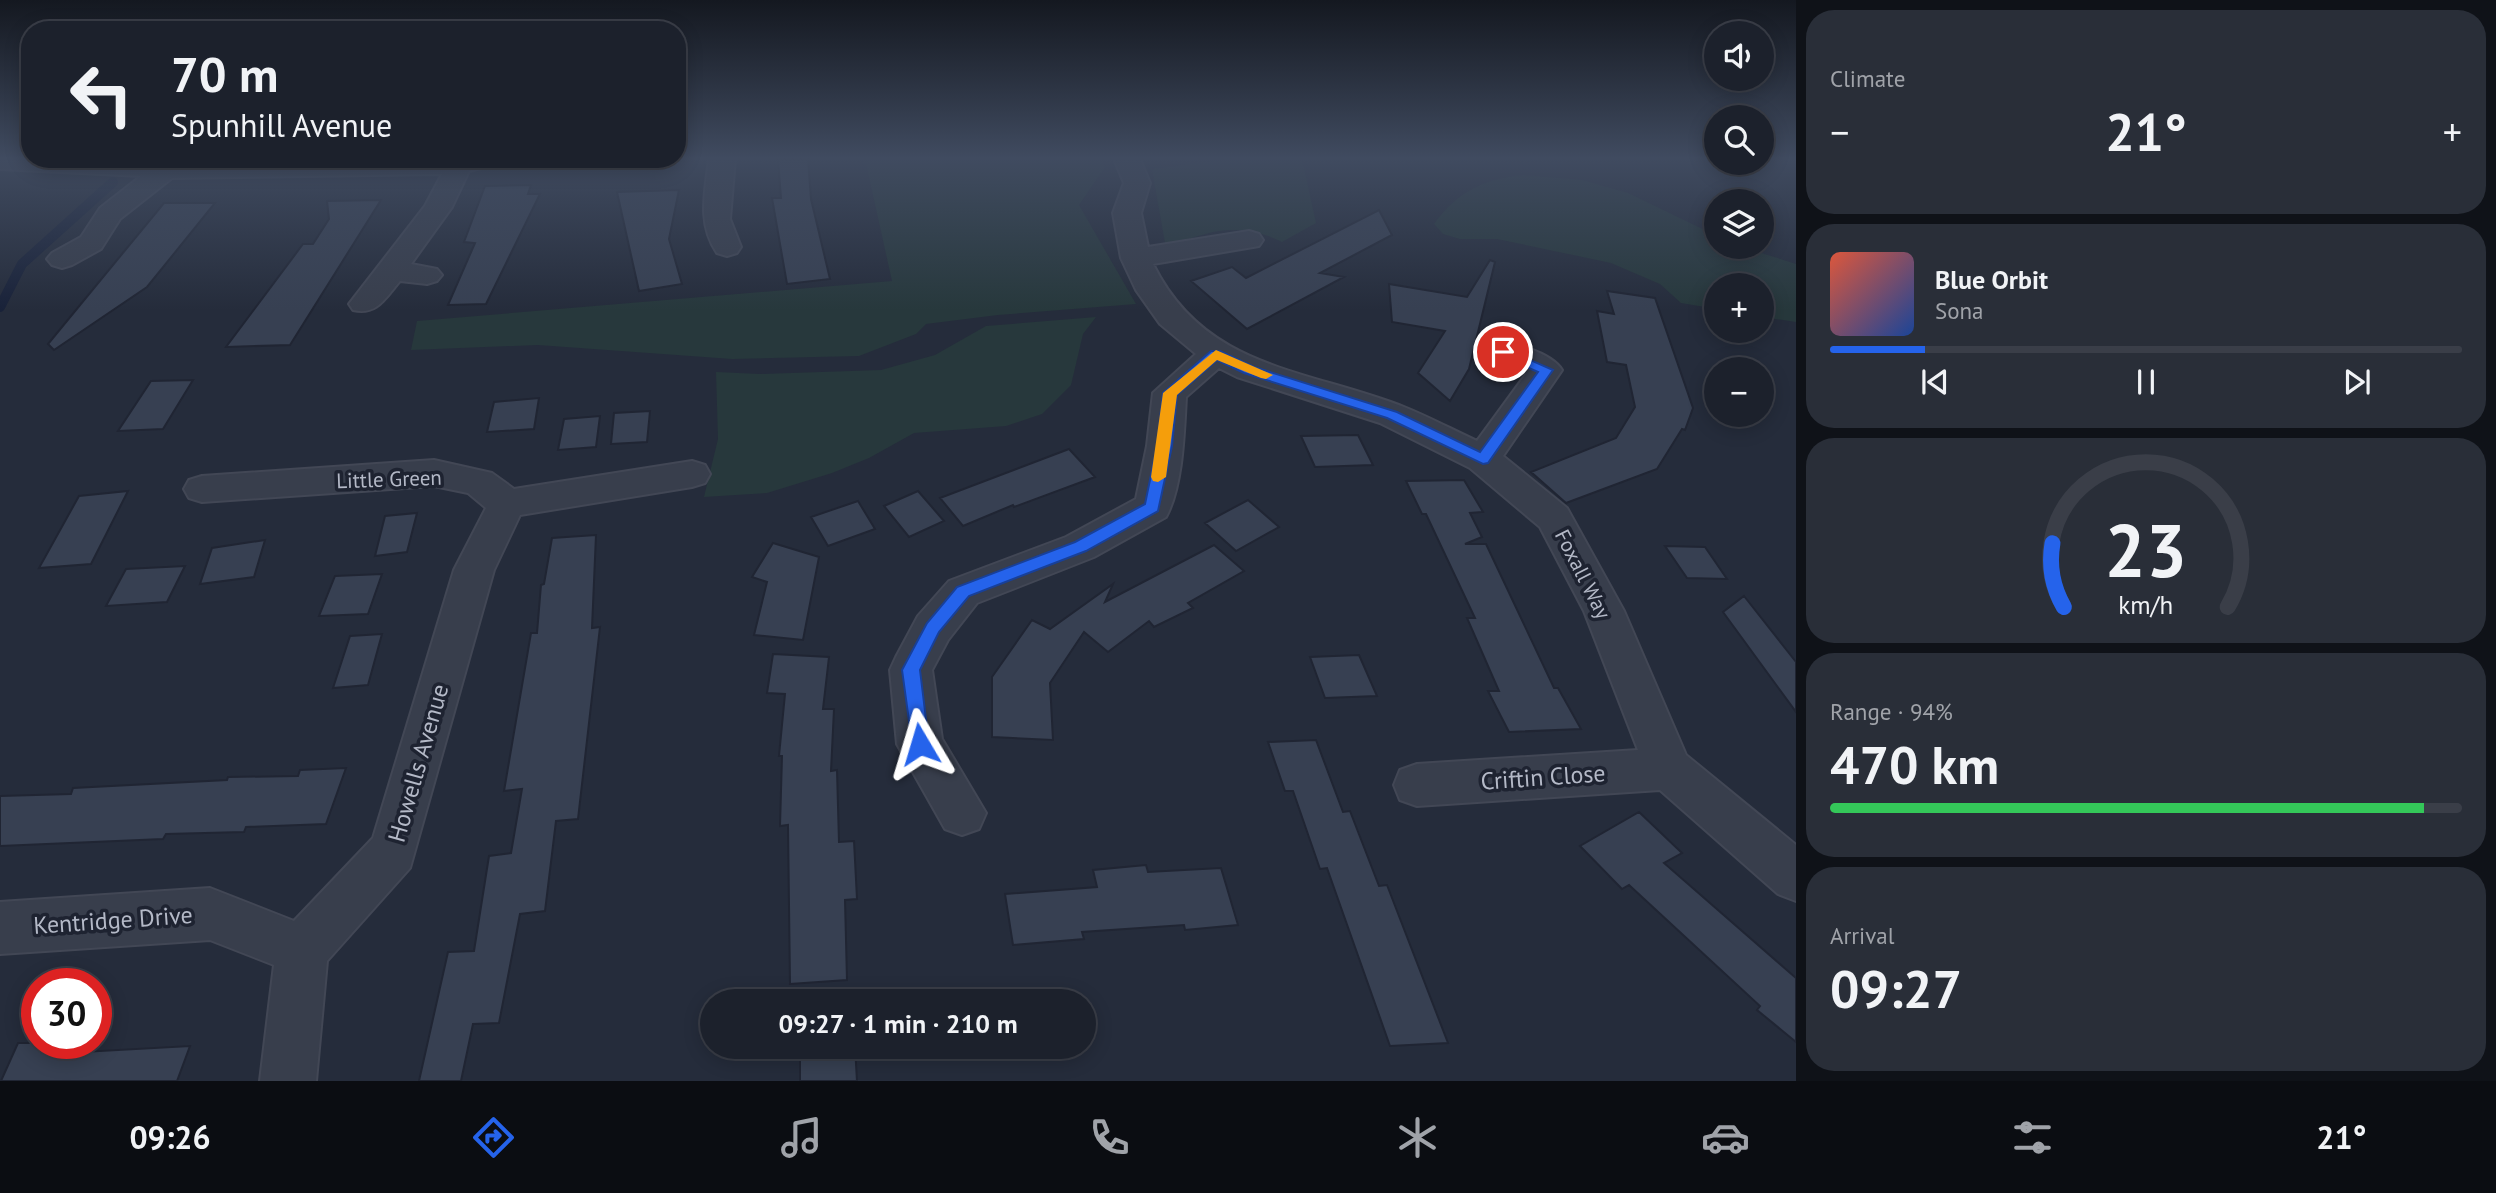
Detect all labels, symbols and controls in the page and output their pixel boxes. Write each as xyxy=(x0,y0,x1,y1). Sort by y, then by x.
map controls xyxy=(1704,21,1774,427)
button: sound xyxy=(1704,21,1774,91)
text: 70 m xyxy=(171,42,278,106)
icon: left xyxy=(56,49,147,140)
text: Climate xyxy=(1830,64,1905,93)
text: 21° xyxy=(2105,98,2187,165)
text: Spunhill Avenue xyxy=(171,104,392,146)
button: search xyxy=(1704,105,1774,175)
text: − xyxy=(1830,107,1849,156)
text: + xyxy=(2443,107,2462,156)
button: layers xyxy=(1704,189,1774,259)
text: Blue Orbit xyxy=(1935,263,2048,296)
button: + xyxy=(1704,273,1774,343)
text: Sona xyxy=(1935,296,1984,325)
pin xyxy=(1473,322,1533,382)
icon: arrive xyxy=(1484,333,1522,371)
button: − xyxy=(1704,357,1774,427)
icon: previous xyxy=(1916,363,1954,401)
icon: pause xyxy=(2127,363,2165,401)
icon: next xyxy=(2338,363,2376,401)
street label: Little Green xyxy=(336,464,442,494)
text: 23 xyxy=(2105,503,2187,597)
street label: Foxall Way xyxy=(1549,525,1617,624)
text: km/h xyxy=(2119,588,2173,620)
street label: Howells Avenue xyxy=(381,680,455,846)
text: Range · 94% xyxy=(1830,697,1953,726)
position arrow xyxy=(883,707,957,781)
text: 470 km xyxy=(1830,731,1999,798)
street label: Criftin Close xyxy=(1480,757,1606,797)
street label: Kentridge Drive xyxy=(32,899,194,941)
text: Arrival xyxy=(1830,921,1894,950)
text: 09:27 xyxy=(1830,955,1962,1022)
speed limit sign: 30 xyxy=(21,968,112,1059)
text: 09:27 · 1 min · 210 m xyxy=(778,1007,1018,1040)
icon: directions xyxy=(469,1113,518,1162)
icon: music xyxy=(777,1113,826,1162)
icon: phone xyxy=(1085,1113,1134,1162)
icon: climate xyxy=(1393,1113,1442,1162)
icon: car xyxy=(1701,1113,1750,1162)
icon: filters xyxy=(2008,1113,2057,1162)
text: 09:26 xyxy=(129,1116,211,1158)
text: 21° xyxy=(2316,1116,2367,1158)

